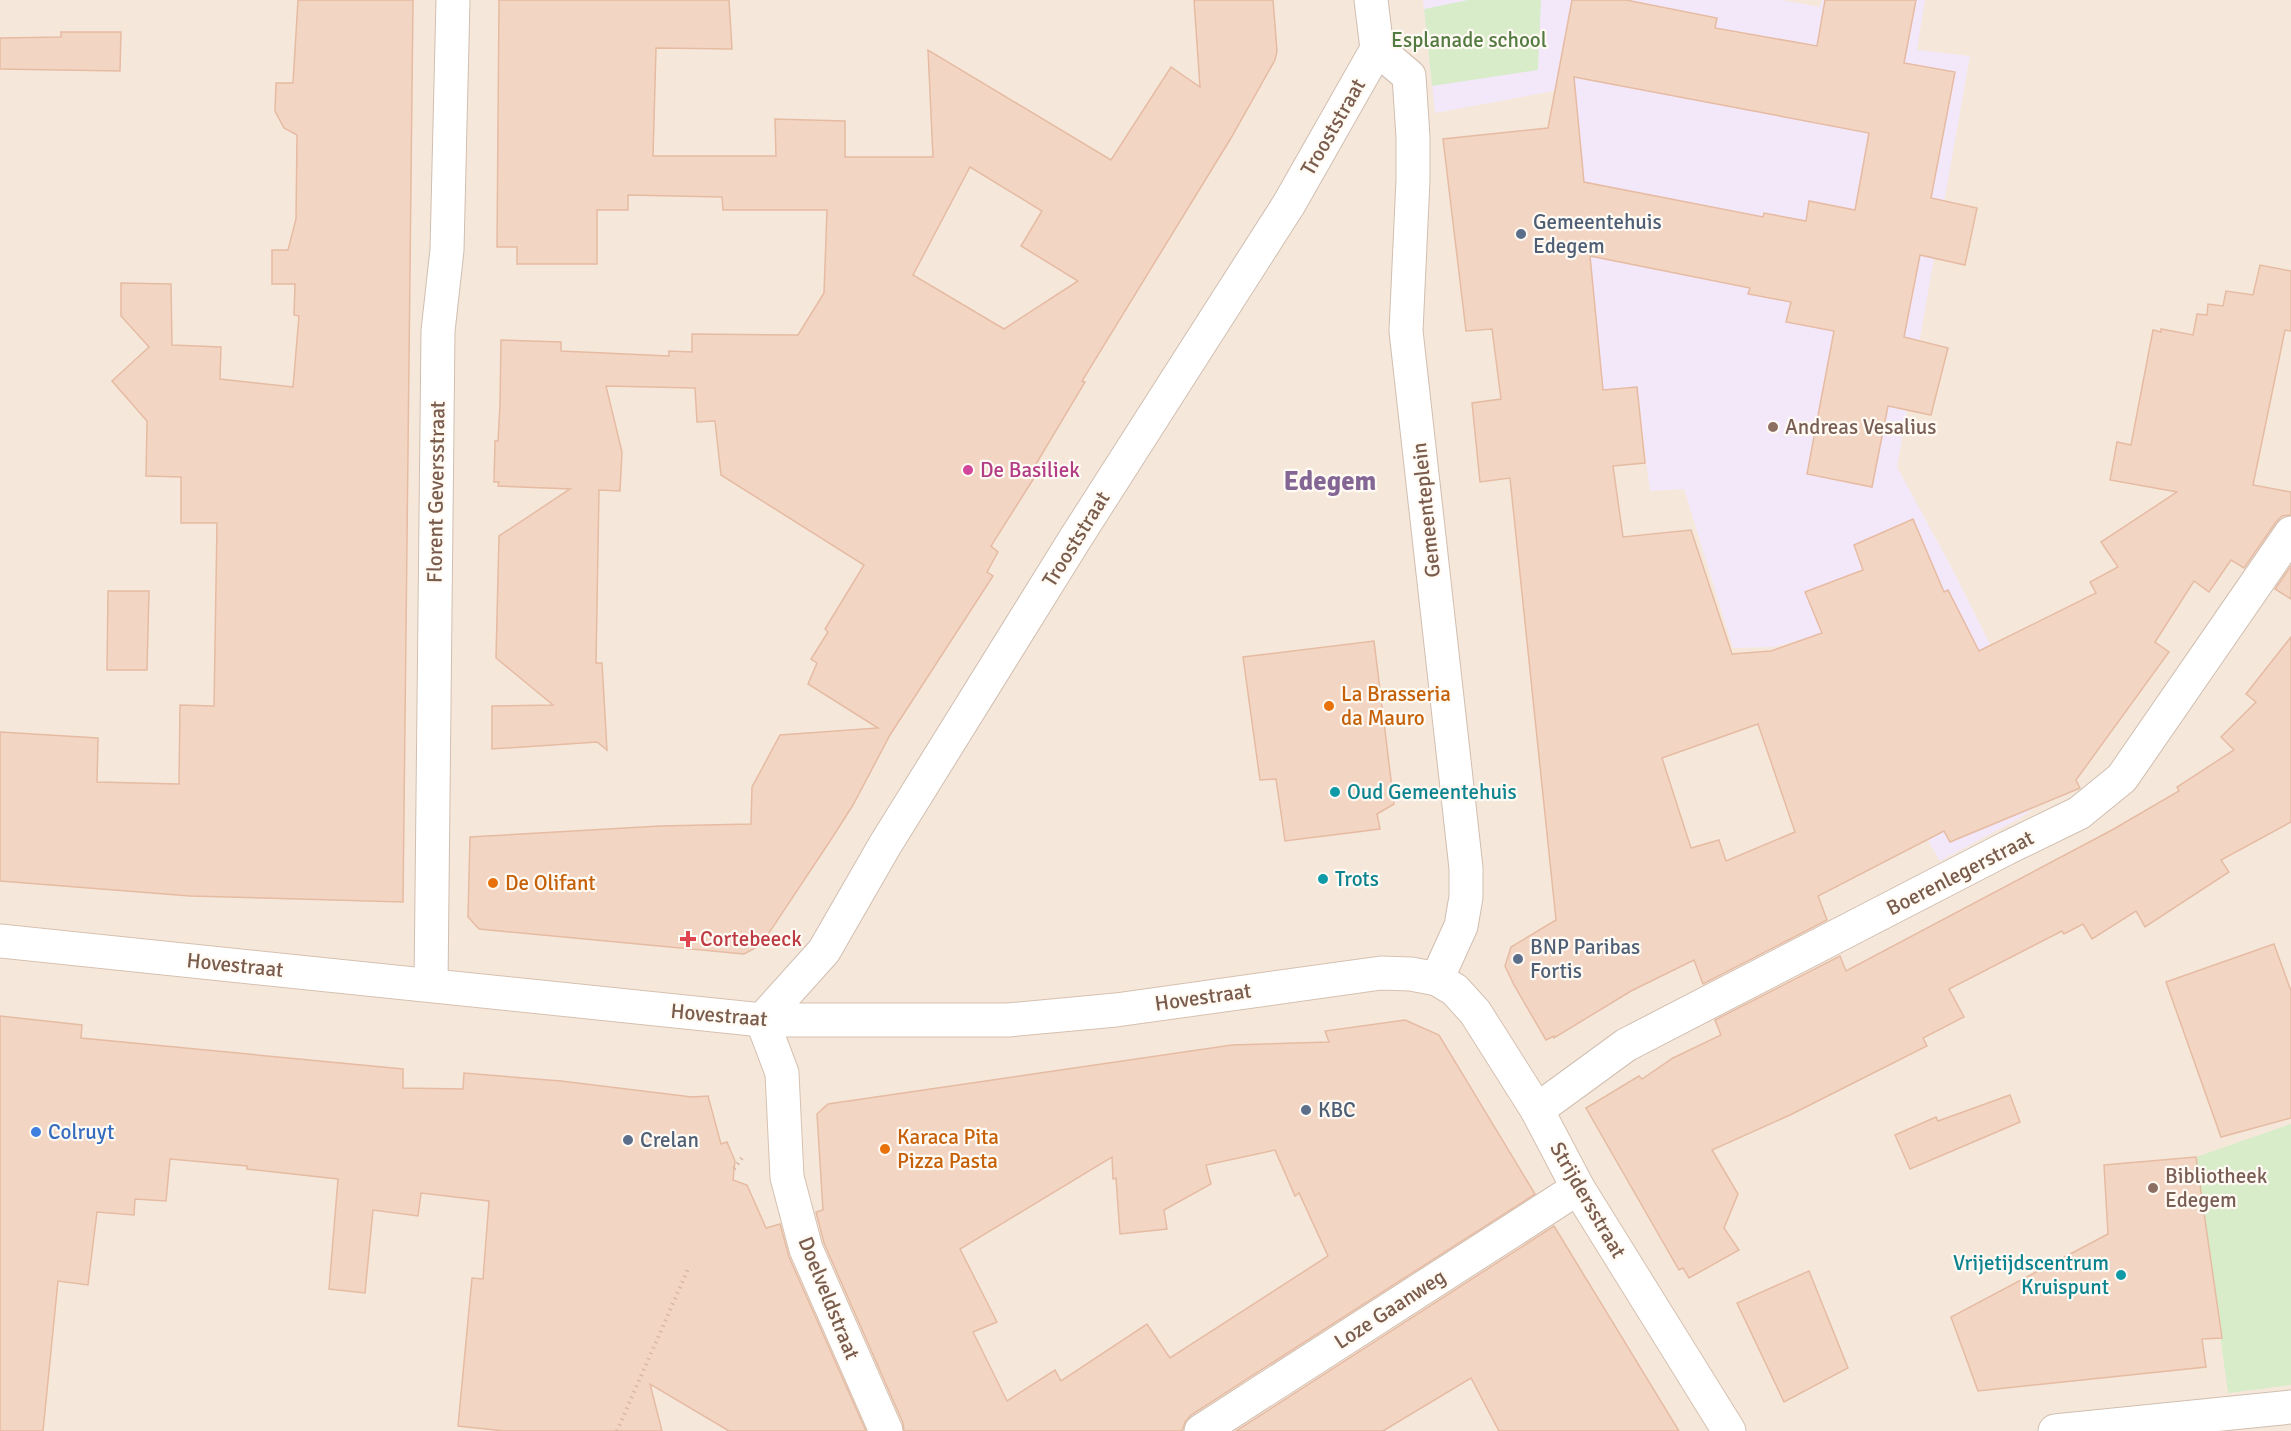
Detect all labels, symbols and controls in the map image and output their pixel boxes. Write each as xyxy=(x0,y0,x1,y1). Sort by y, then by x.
park label: Esplanade school xyxy=(1391,27,1547,53)
street label: Trooststraat xyxy=(1295,74,1371,180)
place label: Gemeentehuis Edegem xyxy=(1533,209,1662,259)
marker: Gemeentehuis Edegem xyxy=(1514,227,1528,241)
street label: Florent Geversstraat xyxy=(421,401,451,583)
place label: Andreas Vesalius xyxy=(1785,414,1937,440)
marker: Andreas Vesalius xyxy=(1766,420,1780,434)
street label: Gemeenteplein xyxy=(1406,441,1446,579)
place label: De Basiliek xyxy=(980,457,1080,483)
marker: De Basiliek xyxy=(961,463,975,477)
district label: Edegem xyxy=(1284,465,1376,498)
street label: Trooststraat xyxy=(1036,487,1116,591)
place label: La Brasseria da Mauro xyxy=(1341,681,1451,731)
marker: La Brasseria da Mauro xyxy=(1322,699,1336,713)
place label: Oud Gemeentehuis xyxy=(1347,779,1517,805)
marker: Oud Gemeentehuis xyxy=(1328,785,1342,799)
street label: Boerenlegerstraat xyxy=(1882,825,2038,921)
place label: Trots xyxy=(1335,866,1379,892)
place label: De Olifant xyxy=(505,870,596,896)
marker: Trots xyxy=(1316,872,1330,886)
marker: De Olifant xyxy=(486,876,500,890)
place label: Cortebeeck xyxy=(700,926,802,952)
marker: Cortebeeck xyxy=(681,932,695,946)
place label: BNP Paribas Fortis xyxy=(1530,934,1640,984)
street label: Hovestraat xyxy=(185,947,285,983)
marker: BNP Paribas Fortis xyxy=(1511,952,1525,966)
street label: Hovestraat xyxy=(1153,977,1253,1017)
street label: Hovestraat xyxy=(669,998,769,1032)
place label: KBC xyxy=(1318,1097,1356,1123)
marker: KBC xyxy=(1299,1103,1313,1117)
place label: Colruyt xyxy=(48,1119,114,1145)
place label: Karaca Pita Pizza Pasta xyxy=(897,1124,999,1174)
marker: Colruyt xyxy=(29,1125,43,1139)
place label: Crelan xyxy=(640,1127,699,1153)
marker: Crelan xyxy=(621,1133,635,1147)
street label: Strijdersstraat xyxy=(1544,1137,1632,1263)
marker: Karaca Pita Pizza Pasta xyxy=(878,1142,892,1156)
place label: Bibliotheek Edegem xyxy=(2165,1163,2268,1213)
marker: Bibliotheek Edegem xyxy=(2146,1181,2160,1195)
street label: Doelveldstraat xyxy=(793,1233,865,1363)
place label: Vrijetijdscentrum Kruispunt xyxy=(1953,1250,2109,1300)
street label: Loze Gaanweg xyxy=(1329,1263,1451,1355)
marker: Vrijetijdscentrum Kruispunt xyxy=(2114,1268,2128,1282)

